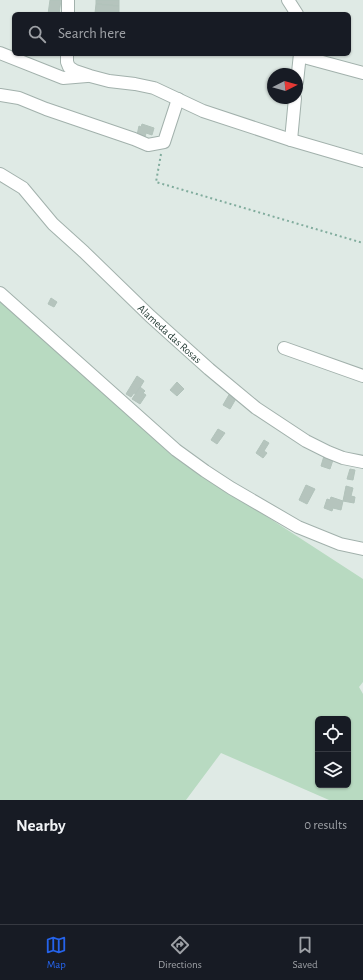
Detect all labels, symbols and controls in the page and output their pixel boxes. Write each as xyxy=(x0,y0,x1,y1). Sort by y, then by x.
search box xyxy=(12,12,351,56)
icon: search xyxy=(26,23,48,45)
text: Search here xyxy=(58,26,126,41)
north arrow xyxy=(267,68,303,104)
street label: Alameda das Rosas xyxy=(136,302,204,365)
map controls xyxy=(315,716,351,788)
button: locate xyxy=(315,716,351,752)
button: layers xyxy=(315,752,351,788)
text: Nearby xyxy=(16,817,66,834)
text: 0 results xyxy=(304,819,347,832)
tab: Map xyxy=(45,934,67,971)
tab: Directions xyxy=(158,934,202,971)
tab: Saved xyxy=(292,934,318,971)

